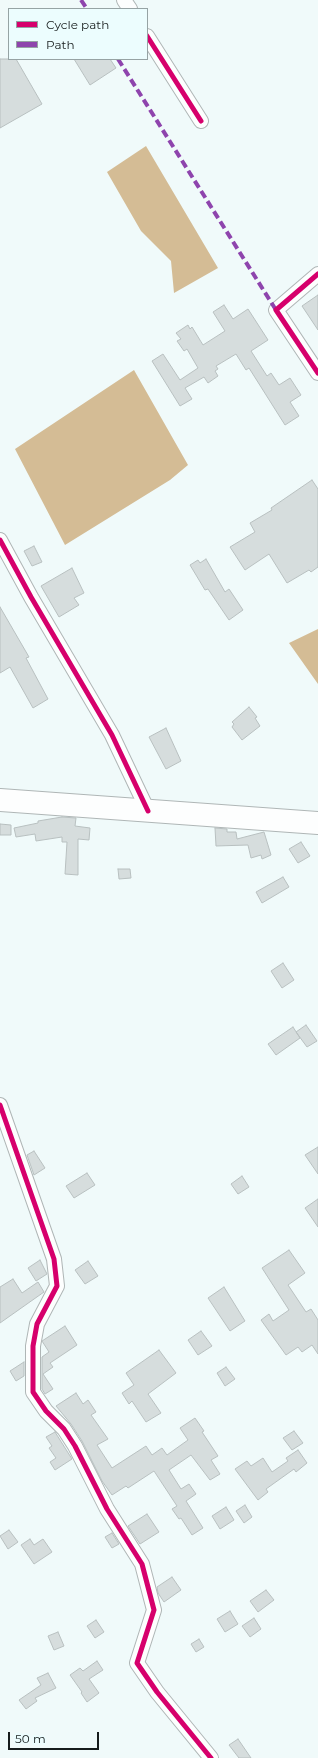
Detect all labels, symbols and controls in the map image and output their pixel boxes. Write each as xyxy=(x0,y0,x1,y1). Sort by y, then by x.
legend xyxy=(8,8,148,60)
text: Cycle path xyxy=(46,17,109,32)
text: Path xyxy=(46,37,75,52)
scale bar xyxy=(10,1724,101,1750)
text: 50 m xyxy=(15,1731,46,1746)

